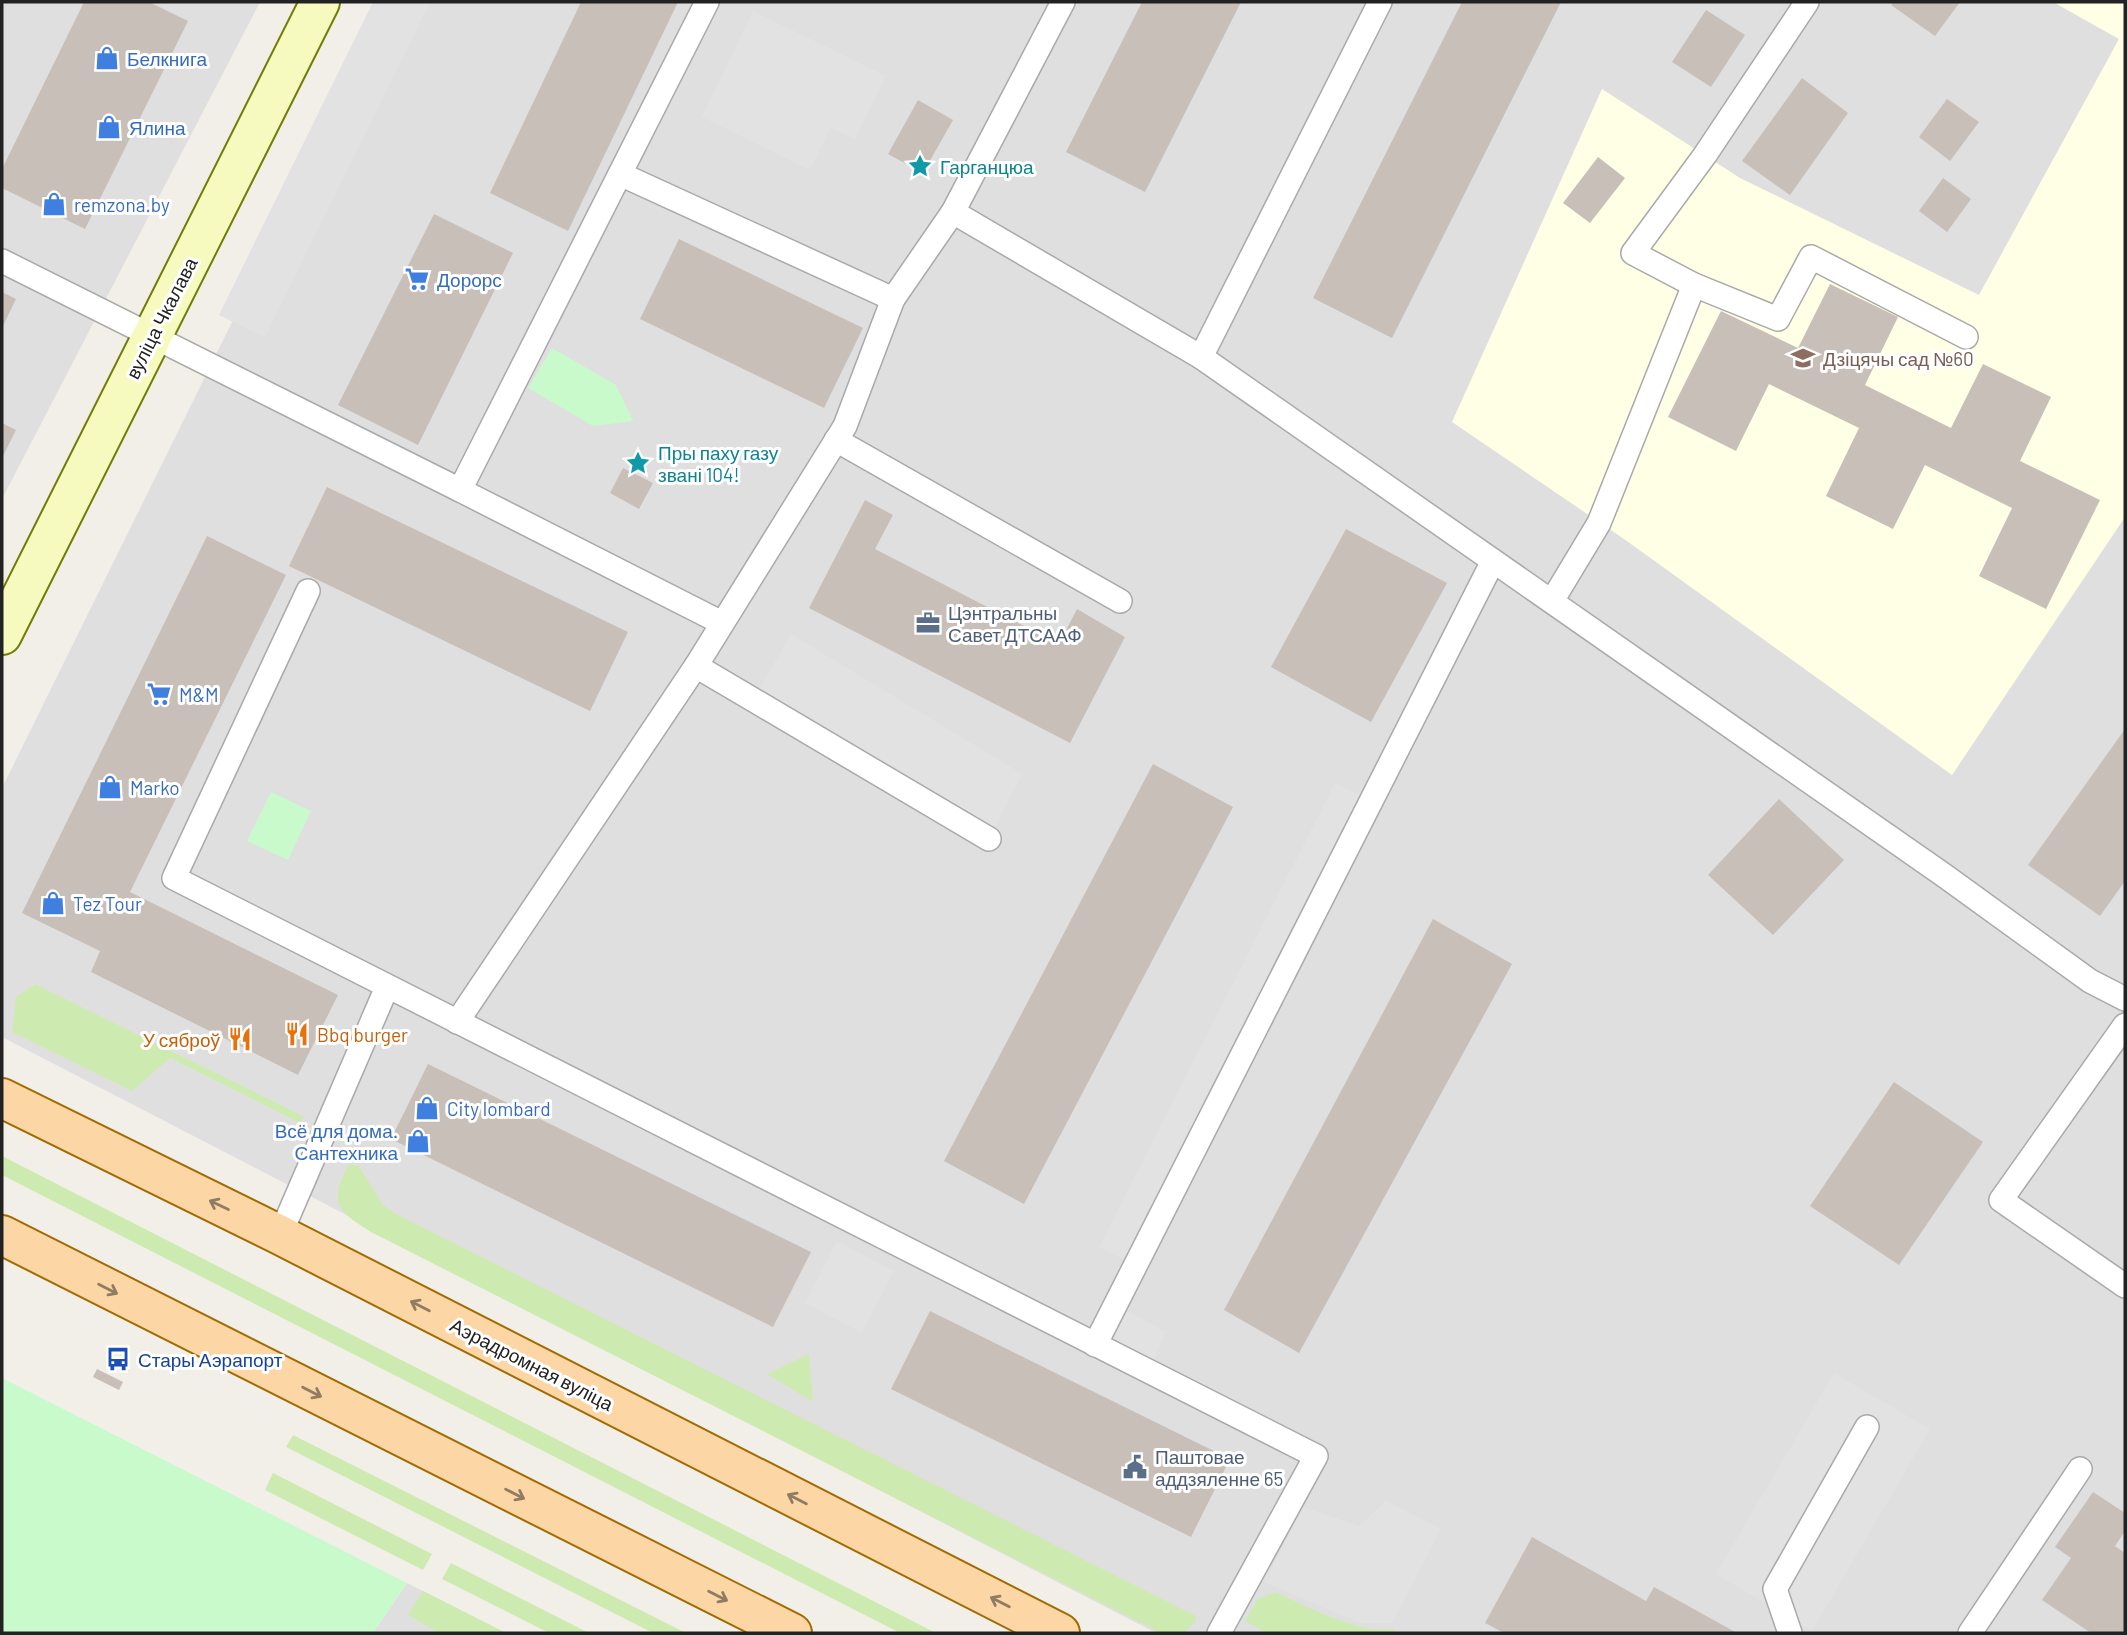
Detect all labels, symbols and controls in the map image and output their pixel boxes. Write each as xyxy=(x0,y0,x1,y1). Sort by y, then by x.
shop icon: Белкнига xyxy=(93,44,121,72)
place label: Белкнига xyxy=(127,47,207,70)
shop icon: Ялина xyxy=(95,113,123,141)
place label: Ялина xyxy=(129,116,186,139)
place icon: Гарганцюа xyxy=(906,152,934,180)
place label: Гарганцюа xyxy=(940,155,1034,178)
shop icon: remzona.by xyxy=(40,190,68,218)
place label: remzona.by xyxy=(74,193,170,216)
street label: вуліца Чкалава xyxy=(120,253,202,383)
supermarket icon: Дорорс xyxy=(403,265,431,293)
place label: Дорорс xyxy=(437,268,502,291)
school or university icon: Дзіцячы сад №60 xyxy=(1789,344,1817,372)
place label: Дзіцячы сад №60 xyxy=(1823,347,1974,370)
place label: Пры паху газу звані 104! xyxy=(658,441,779,486)
place icon: Пры паху газу звані 104! xyxy=(624,449,652,477)
place label: Цэнтральны Савет ДТСААФ xyxy=(948,601,1082,646)
office icon: Цэнтральны Савет ДТСААФ xyxy=(914,609,942,637)
supermarket icon: M&M xyxy=(145,680,173,708)
place label: M&M xyxy=(179,683,219,706)
shop icon: Marko xyxy=(96,773,124,801)
place label: Marko xyxy=(130,776,180,799)
shop icon: Tez Tour xyxy=(39,889,67,917)
place label: Tez Tour xyxy=(73,892,142,915)
restaurant icon: Bbq burger xyxy=(283,1020,311,1048)
place label: Bbq burger xyxy=(317,1023,408,1046)
restaurant icon: У сяброў xyxy=(226,1025,254,1053)
place label: У сяброў xyxy=(143,1028,220,1051)
shop icon: City lombard xyxy=(413,1094,441,1122)
place label: City lombard xyxy=(447,1097,551,1120)
place label: Всё для дома. Сантехника xyxy=(275,1119,398,1164)
shop icon: Всё для дома. Сантехника xyxy=(404,1127,432,1155)
one-way arrow xyxy=(209,1198,230,1211)
one-way arrow xyxy=(98,1283,118,1297)
one-way arrow xyxy=(410,1299,431,1313)
street label: Аэрадромная вуліца xyxy=(447,1313,618,1415)
bus stop icon: Стары Аэрапорт xyxy=(104,1345,132,1373)
place label: Стары Аэрапорт xyxy=(138,1348,283,1371)
one-way arrow xyxy=(301,1385,322,1399)
place label: Паштовае аддзяленне 65 xyxy=(1155,1445,1283,1490)
public building icon: Паштовае аддзяленне 65 xyxy=(1121,1453,1149,1481)
one-way arrow xyxy=(504,1487,525,1501)
one-way arrow xyxy=(787,1491,808,1505)
one-way arrow xyxy=(707,1589,728,1603)
one-way arrow xyxy=(990,1595,1011,1609)

